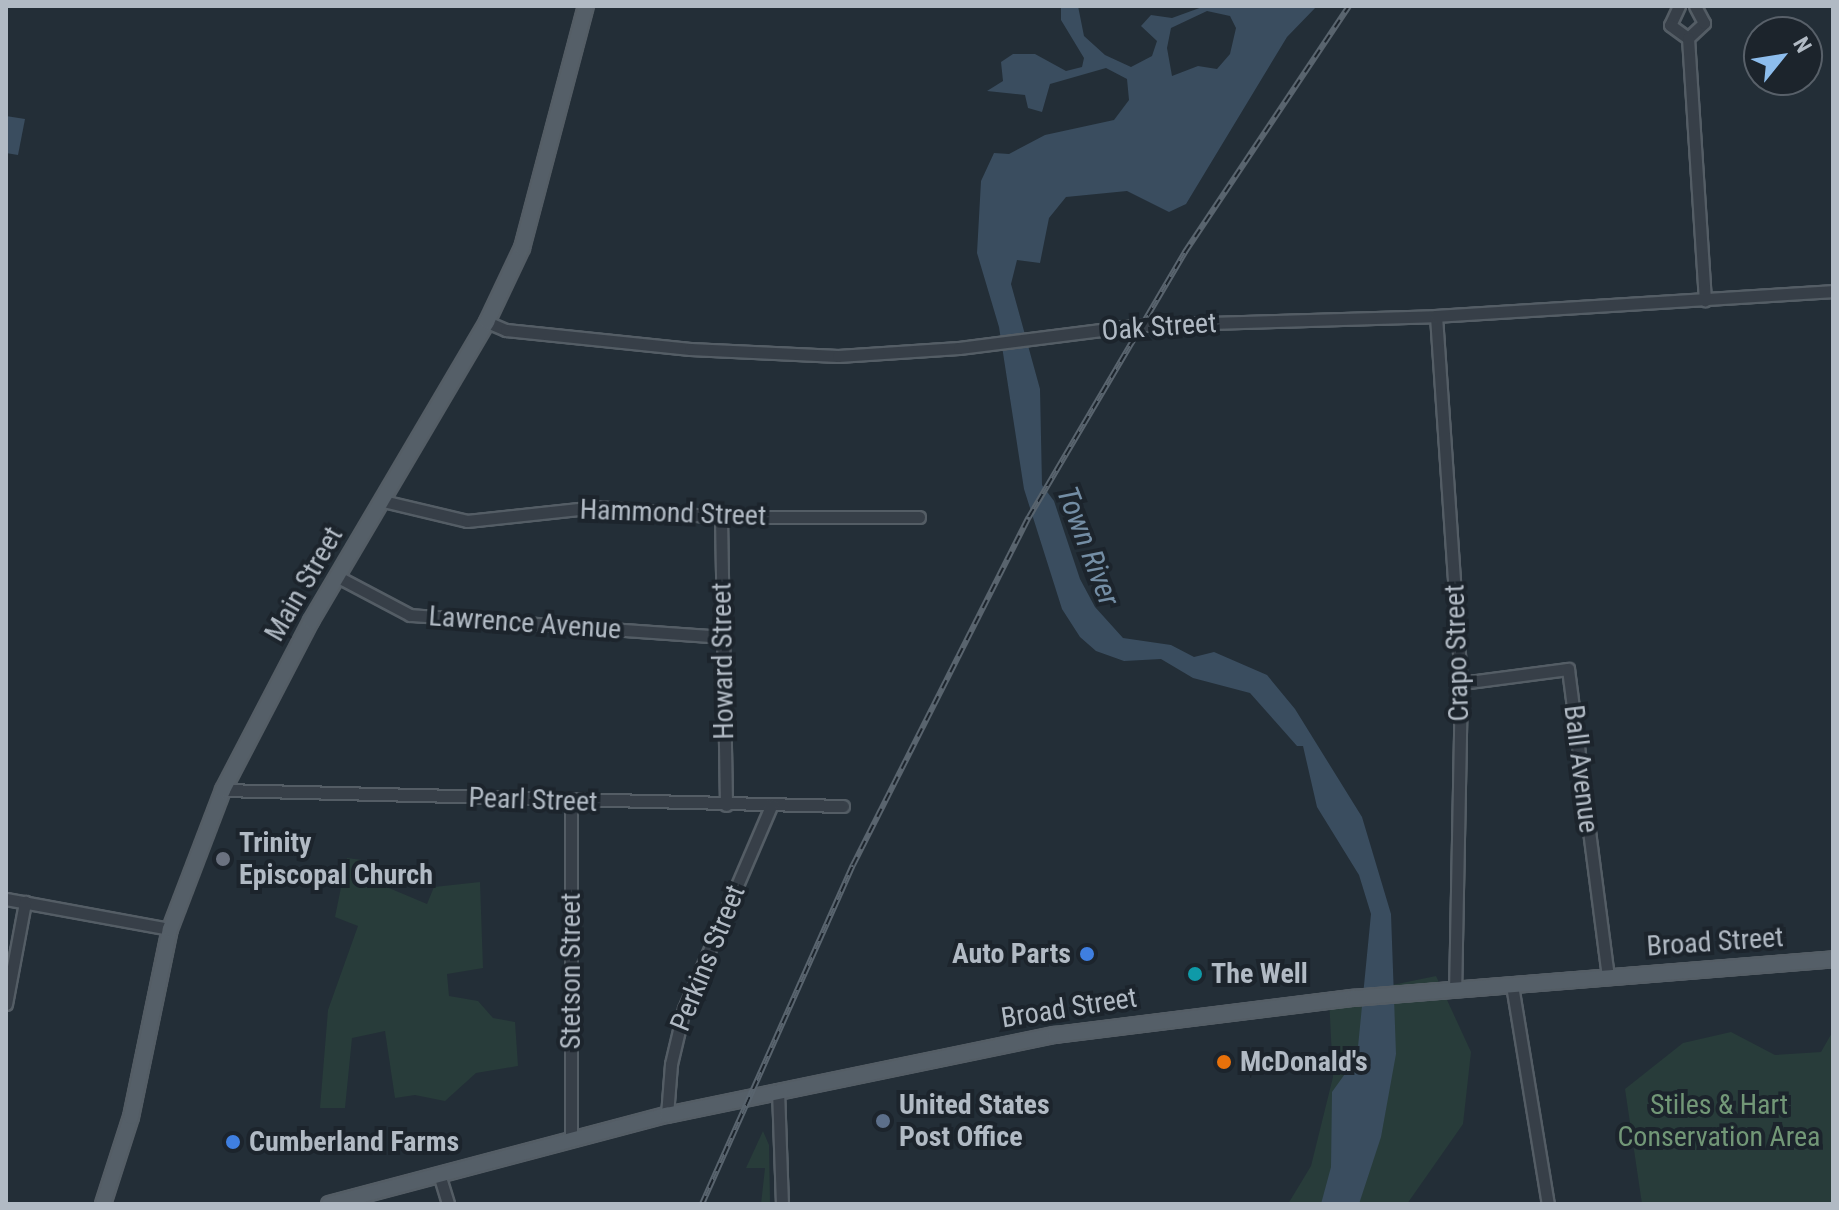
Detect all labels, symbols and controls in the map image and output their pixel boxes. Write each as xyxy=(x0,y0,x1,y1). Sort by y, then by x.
north arrow xyxy=(1743,16,1823,96)
text: N xyxy=(1788,33,1817,57)
street label: Oak Street xyxy=(1101,306,1217,348)
water label: Town River xyxy=(1049,481,1127,611)
street label: Hammond Street xyxy=(579,493,767,533)
street label: Main Street xyxy=(258,521,350,647)
street label: Howard Street xyxy=(705,582,741,740)
street label: Crapo Street xyxy=(1438,584,1476,722)
street label: Lawrence Avenue xyxy=(428,600,622,646)
street label: Ball Avenue xyxy=(1556,703,1606,835)
street label: Pearl Street xyxy=(468,781,598,819)
place label: Trinity Episcopal Church xyxy=(239,826,433,892)
marker: Trinity Episcopal Church xyxy=(214,850,232,868)
street label: Perkins Street xyxy=(664,880,752,1036)
street label: Stetson Street xyxy=(554,893,588,1049)
street label: Broad Street xyxy=(1646,920,1784,964)
place label: Auto Parts xyxy=(952,937,1071,971)
marker: Auto Parts xyxy=(1078,945,1096,963)
place label: The Well xyxy=(1211,957,1308,991)
marker: The Well xyxy=(1186,965,1204,983)
street label: Broad Street xyxy=(999,981,1139,1035)
place label: McDonald's xyxy=(1240,1045,1368,1079)
marker: McDonald's xyxy=(1215,1053,1233,1071)
place label: United States Post Office xyxy=(899,1088,1050,1154)
park label: Stiles & Hart Conservation Area xyxy=(1617,1088,1821,1154)
marker: United States Post Office xyxy=(874,1112,892,1130)
place label: Cumberland Farms xyxy=(249,1125,459,1159)
marker: Cumberland Farms xyxy=(224,1133,242,1151)

